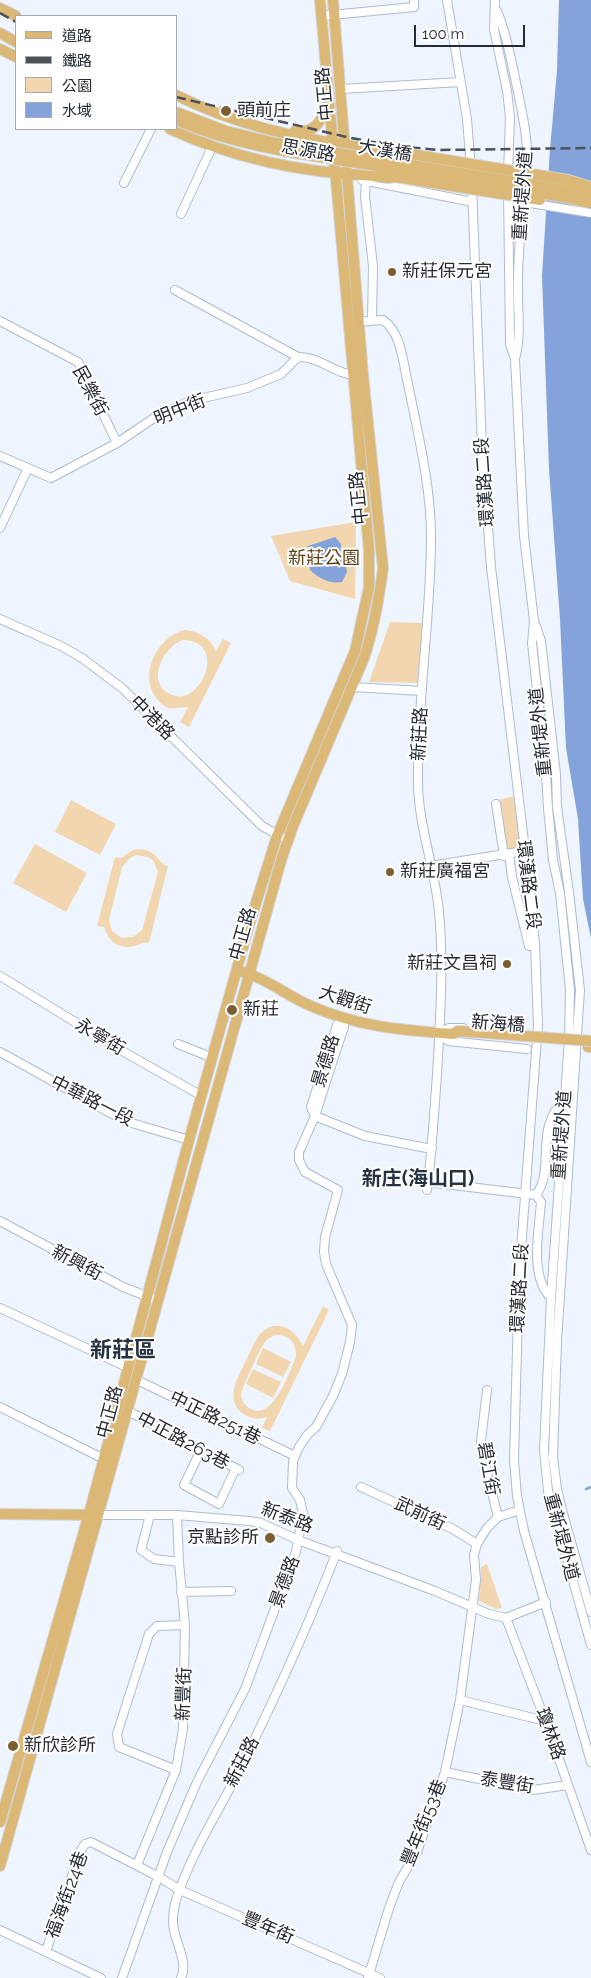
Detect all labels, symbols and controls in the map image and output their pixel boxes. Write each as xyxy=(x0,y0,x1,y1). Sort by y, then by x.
legend xyxy=(15,15,178,130)
scale bar xyxy=(416,15,527,47)
text: 100 m xyxy=(422,25,464,43)
text: 道路 xyxy=(62,27,92,45)
text: 鐵路 xyxy=(62,52,92,70)
street label: 中正路 xyxy=(312,66,338,122)
text: 公園 xyxy=(62,77,92,95)
place label: 頭前庄 xyxy=(237,100,291,122)
text: 水域 xyxy=(62,102,92,120)
marker: 頭前庄 xyxy=(219,104,233,118)
street label: 思源路 xyxy=(280,136,336,166)
street label: 大漢橋 xyxy=(357,136,413,166)
street label: 重新堤外道 xyxy=(509,150,537,242)
place label: 新莊保元宮 xyxy=(402,261,492,283)
marker: 新莊保元宮 xyxy=(386,266,398,278)
street label: 民樂街 xyxy=(68,362,112,420)
street label: 明中街 xyxy=(151,390,209,430)
street label: 環漢路二段 xyxy=(471,436,499,528)
street label: 中正路 xyxy=(345,470,373,526)
park label: 新莊公園 xyxy=(288,548,360,570)
street label: 重新堤外道 xyxy=(526,686,556,778)
street label: 中港路 xyxy=(125,691,179,745)
street label: 新莊路 xyxy=(408,706,432,762)
street label: 環漢路二段 xyxy=(512,839,544,931)
place label: 新莊廣福宮 xyxy=(400,861,490,883)
marker: 新莊廣福宮 xyxy=(384,866,396,878)
street label: 中正路 xyxy=(225,905,261,963)
place label: 新莊文昌祠 xyxy=(407,953,497,975)
marker: 新莊文昌祠 xyxy=(501,958,513,970)
street label: 大觀街 xyxy=(316,981,374,1019)
place label: 新莊 xyxy=(243,999,279,1021)
marker: 新莊 xyxy=(225,1003,239,1017)
street label: 新海橋 xyxy=(470,1011,526,1037)
street label: 永寧街 xyxy=(71,1014,129,1060)
street label: 景德路 xyxy=(308,1032,344,1090)
street label: 中華路一段 xyxy=(47,1071,137,1131)
street label: 重新堤外道 xyxy=(548,1089,576,1181)
district label: 新庄(海山口) xyxy=(362,1167,474,1191)
street label: 新興街 xyxy=(48,1241,106,1285)
street label: 環漢路二段 xyxy=(507,1242,533,1334)
district label: 新莊區 xyxy=(90,1337,156,1363)
street label: 中正路 xyxy=(93,1383,127,1441)
street label: 中正路251巷 xyxy=(166,1387,264,1449)
street label: 中正路263巷 xyxy=(133,1408,233,1474)
street label: 碧江街 xyxy=(473,1441,503,1497)
street label: 重新堤外道 xyxy=(539,1491,583,1583)
street label: 武前街 xyxy=(391,1493,449,1535)
street label: 新泰路 xyxy=(258,1498,316,1538)
place label: 京點診所 xyxy=(187,1527,259,1549)
marker: 京點診所 xyxy=(263,1531,277,1545)
street label: 景德路 xyxy=(266,1553,304,1611)
street label: 新豐街 xyxy=(172,1667,196,1721)
street label: 瓊林路 xyxy=(531,1705,569,1763)
street label: 新莊路 xyxy=(220,1733,264,1791)
place label: 新欣診所 xyxy=(24,1735,96,1757)
marker: 新欣診所 xyxy=(6,1739,20,1753)
street label: 泰豐街 xyxy=(479,1768,535,1798)
street label: 豐年街53巷 xyxy=(397,1777,451,1869)
street label: 福海街24巷 xyxy=(41,1848,93,1942)
street label: 豐年街 xyxy=(239,1908,297,1948)

